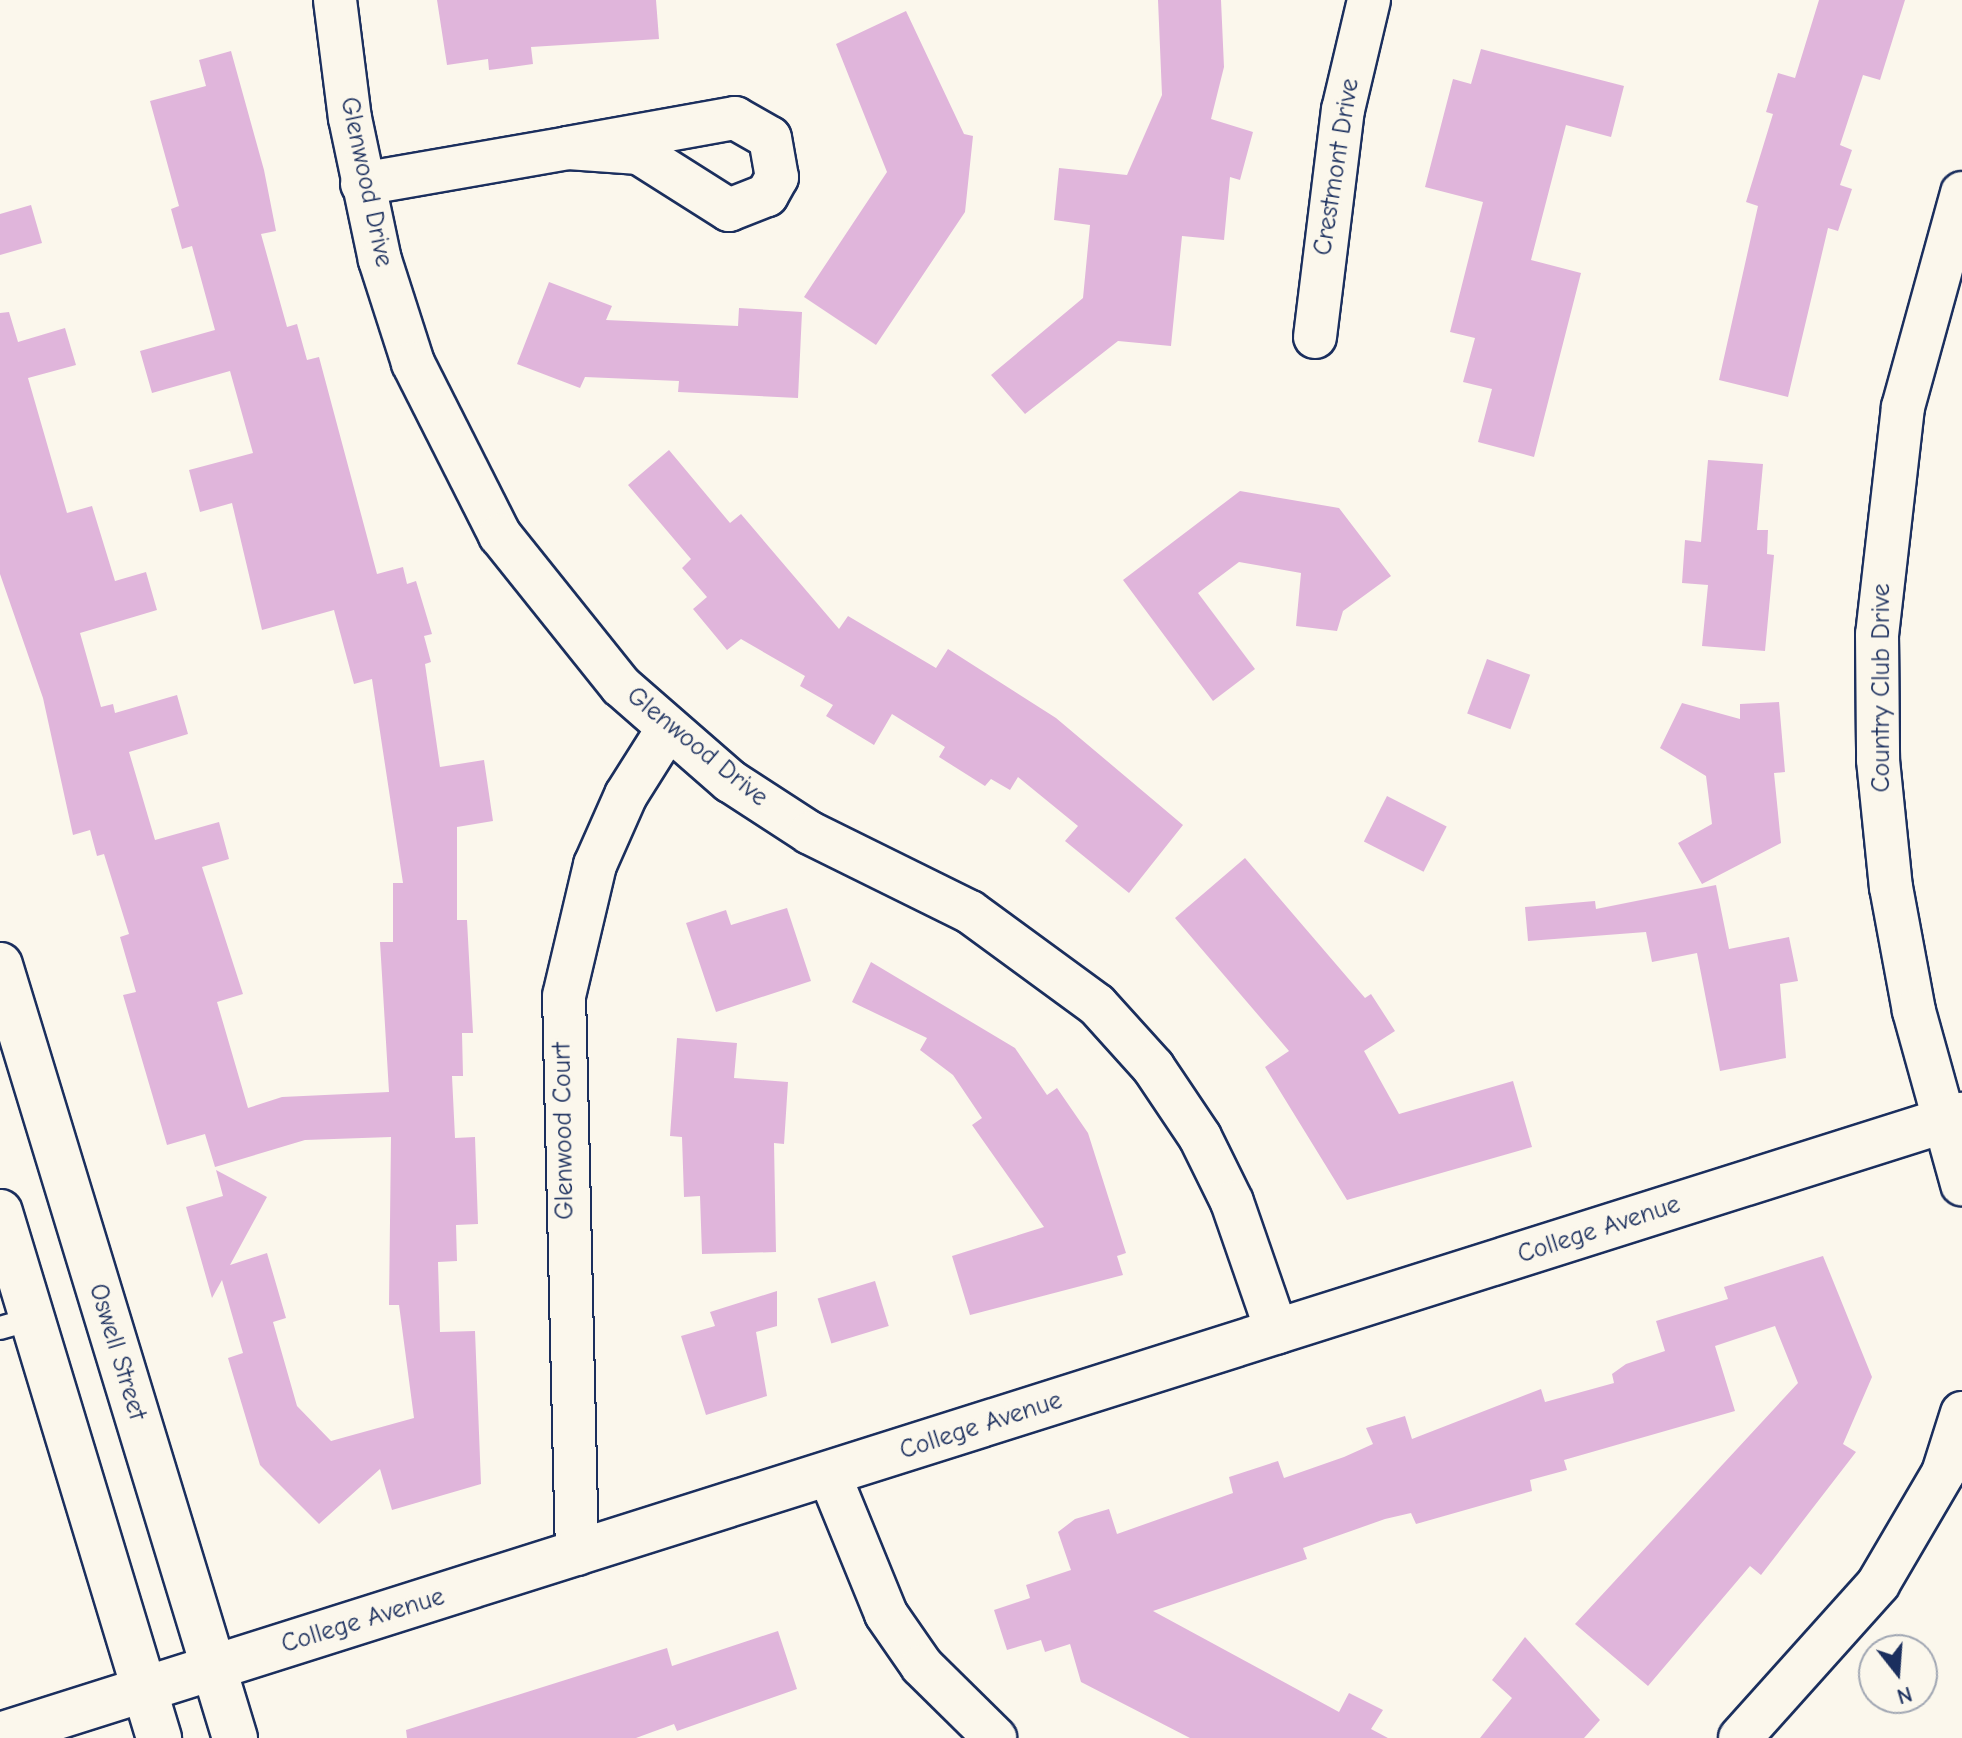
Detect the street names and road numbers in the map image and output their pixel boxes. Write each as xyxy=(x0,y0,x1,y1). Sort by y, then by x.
street label: Crestmont Drive xyxy=(1308,76,1366,258)
street label: Glenwood Drive xyxy=(333,94,399,270)
street label: Country Club Drive xyxy=(1866,584,1898,792)
street label: Glenwood Drive xyxy=(620,681,774,813)
street label: Glenwood Court xyxy=(547,1042,581,1220)
street label: College Avenue xyxy=(1514,1189,1684,1271)
street label: Oswell Street xyxy=(81,1280,153,1424)
street label: College Avenue xyxy=(896,1385,1066,1467)
street label: College Avenue xyxy=(278,1581,448,1661)

